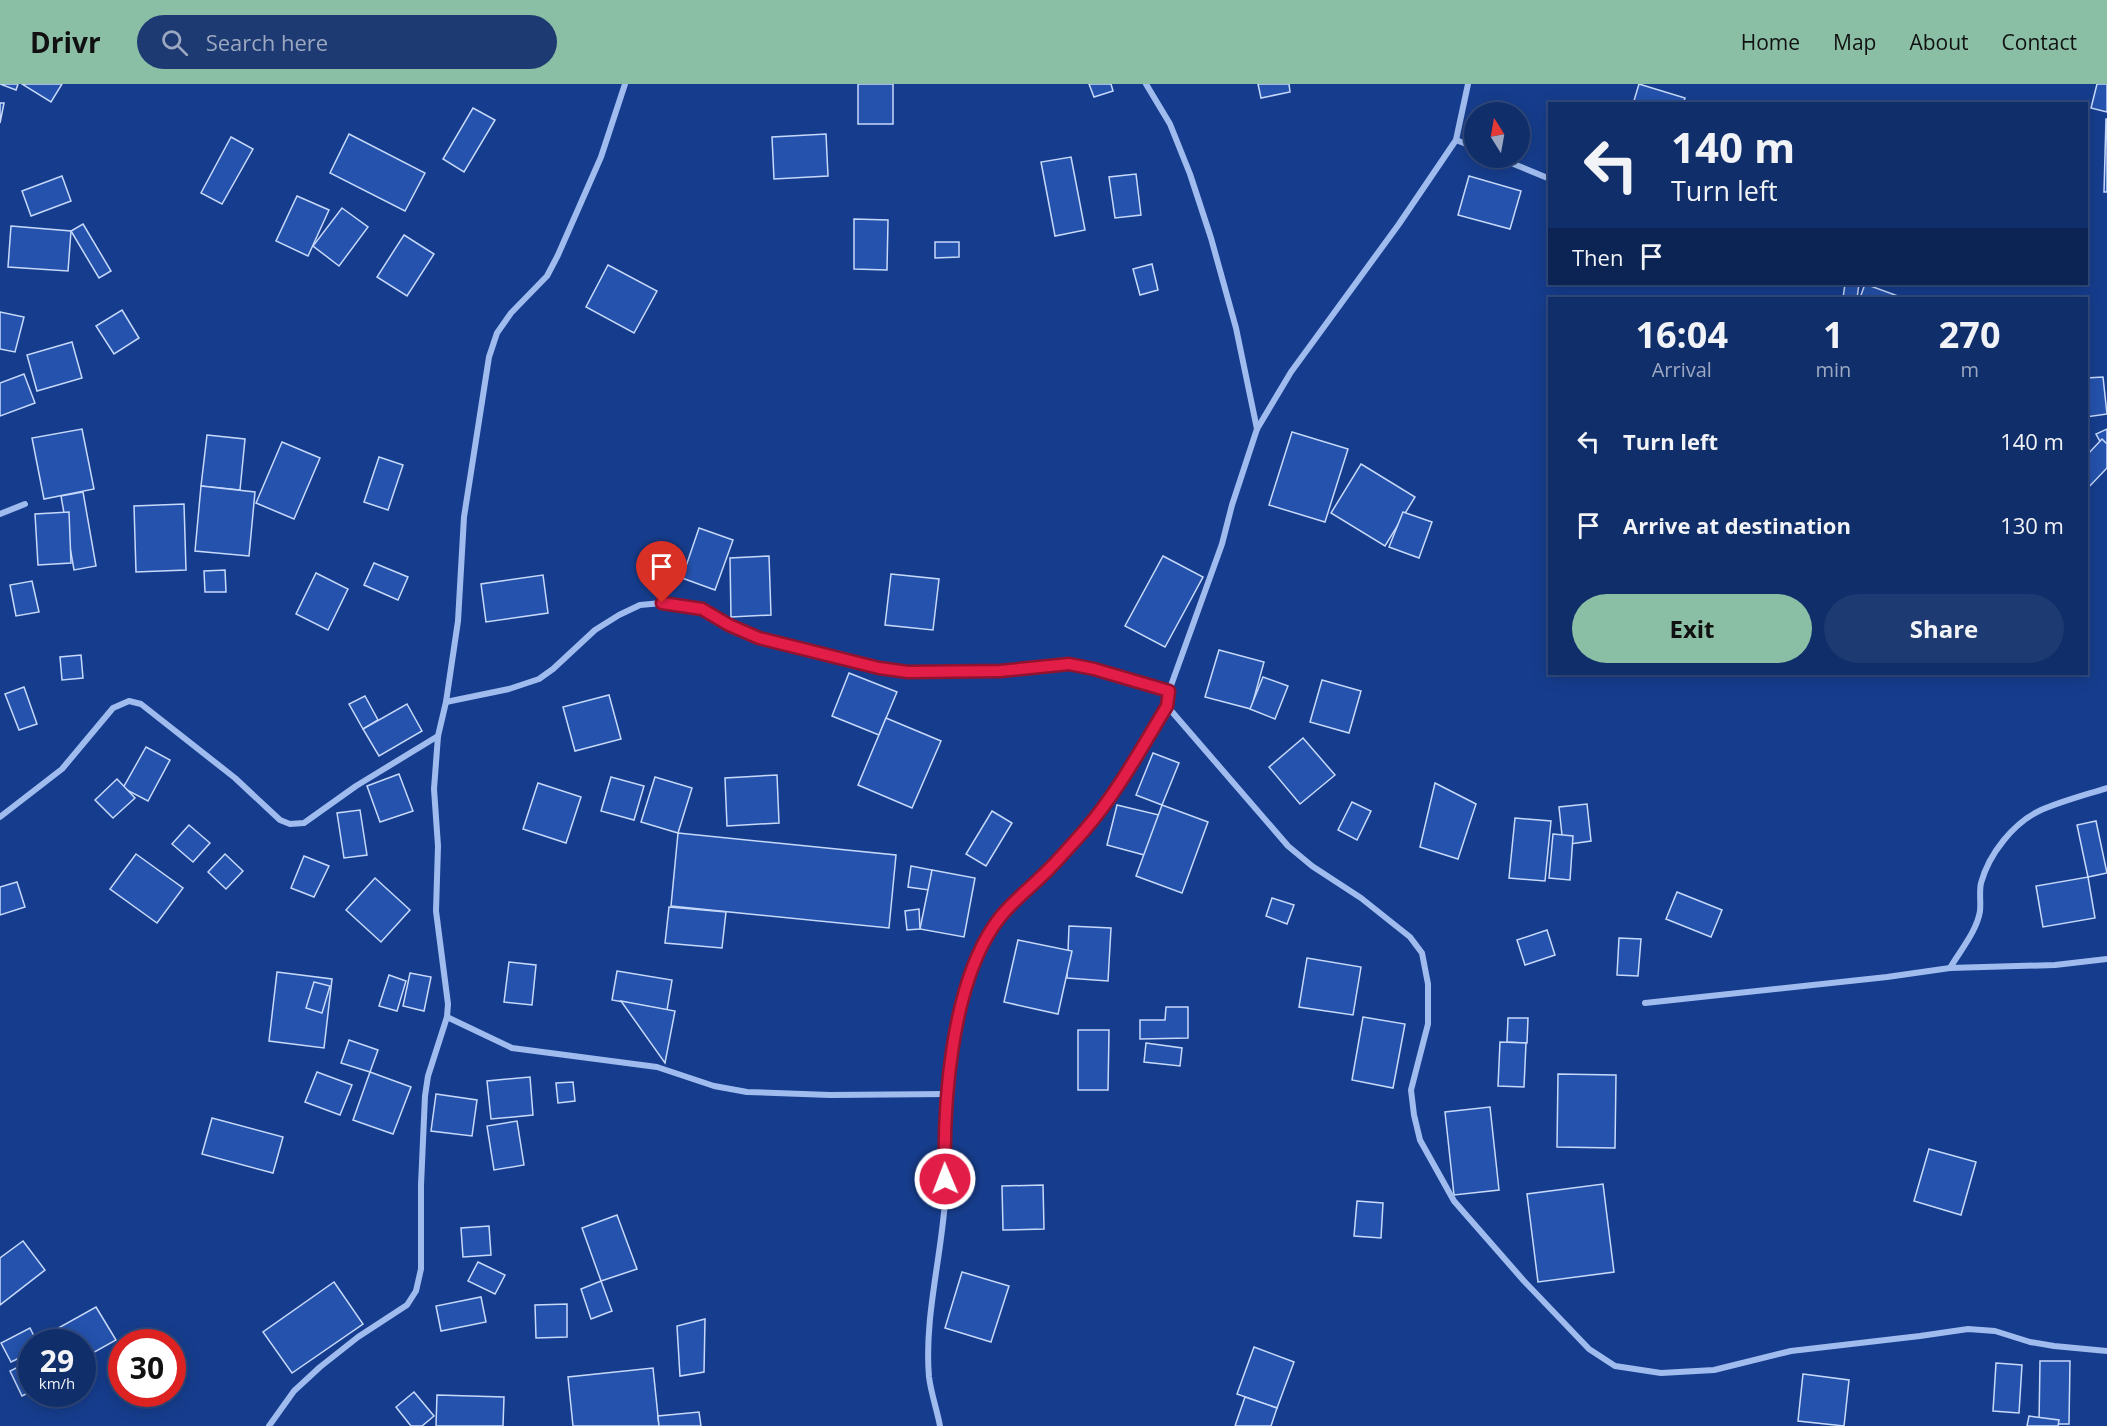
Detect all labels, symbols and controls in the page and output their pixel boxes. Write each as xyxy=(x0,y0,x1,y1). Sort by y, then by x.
search box xyxy=(137,15,557,69)
text: Drivr xyxy=(30,23,101,61)
icon: search xyxy=(158,26,191,59)
text: Search here xyxy=(206,27,328,57)
text: Home xyxy=(1741,28,1800,56)
text: Map xyxy=(1833,28,1876,56)
text: About xyxy=(1909,28,1969,56)
text: Contact xyxy=(2002,28,2077,56)
north arrow xyxy=(1464,102,1530,168)
map controls xyxy=(1464,102,1530,168)
text: 140 m xyxy=(1671,118,1795,175)
icon: left xyxy=(1572,126,1650,204)
text: Turn left xyxy=(1671,172,1778,209)
icon: arrive xyxy=(1635,240,1668,273)
text: Then xyxy=(1572,242,1623,272)
text: 16:04 xyxy=(1635,310,1728,359)
text: 1 xyxy=(1823,310,1844,359)
text: 270 xyxy=(1939,310,2001,359)
text: Arrival xyxy=(1652,356,1712,383)
text: min xyxy=(1815,356,1851,383)
text: m xyxy=(1960,356,1979,383)
icon: left xyxy=(1572,425,1605,458)
text: Turn left xyxy=(1623,426,1718,456)
text: 140 m xyxy=(2000,426,2064,456)
icon: arrive xyxy=(1572,509,1605,542)
text: Arrive at destination xyxy=(1623,510,1851,540)
text: 130 m xyxy=(2000,510,2064,540)
pin xyxy=(636,541,687,603)
icon: arrive xyxy=(645,550,678,583)
button: Exit xyxy=(1572,594,1812,663)
button: Share xyxy=(1824,594,2064,663)
position arrow xyxy=(913,1147,977,1211)
speed limit sign: 30 xyxy=(108,1329,186,1407)
text: 29 xyxy=(40,1340,74,1381)
text: km/h xyxy=(39,1373,75,1393)

